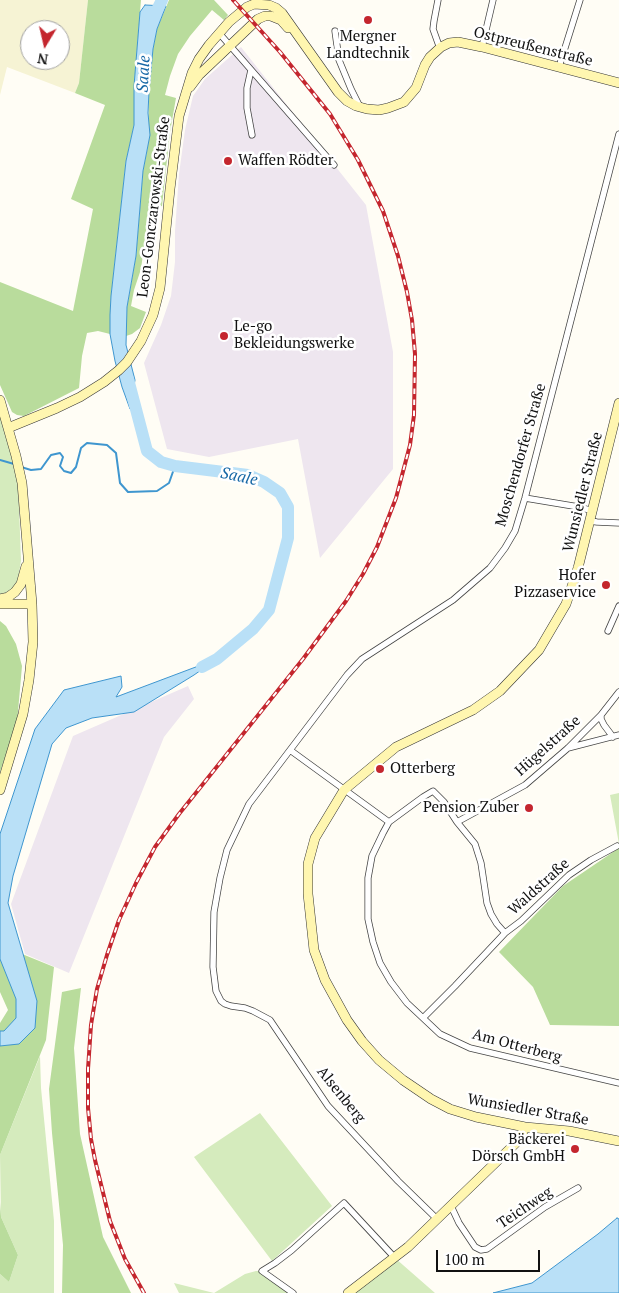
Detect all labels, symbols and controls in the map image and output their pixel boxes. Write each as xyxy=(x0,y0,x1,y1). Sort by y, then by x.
marker: Mergner Landtechnik xyxy=(362,14,374,26)
north arrow xyxy=(20,20,70,70)
street label: Ostpreußenstraße xyxy=(472,23,594,71)
place label: Mergner Landtechnik xyxy=(326,28,410,63)
text: N xyxy=(36,49,49,70)
water label: Saale xyxy=(133,55,155,93)
street label: Leon-Gonczarowski-Straße xyxy=(134,115,174,299)
place label: Waffen Rödter xyxy=(238,152,333,170)
marker: Waffen Rödter xyxy=(222,155,234,167)
place label: Le-go Bekleidungswerke xyxy=(234,318,354,353)
marker: Le-go Bekleidungswerke xyxy=(218,330,230,342)
street label: Moschendorfer Straße xyxy=(492,381,550,529)
street label: Wunsiedler Straße xyxy=(559,430,607,554)
water label: Saale xyxy=(219,464,259,490)
place label: Hofer Pizzaservice xyxy=(514,567,596,602)
marker: Hofer Pizzaservice xyxy=(600,579,612,591)
street label: Hügelstraße xyxy=(512,712,584,780)
place label: Otterberg xyxy=(390,760,455,778)
marker: Otterberg xyxy=(374,763,386,775)
place label: Pension Zuber xyxy=(423,799,519,817)
marker: Pension Zuber xyxy=(523,802,535,814)
street label: Waldstraße xyxy=(505,855,573,919)
street label: Am Otterberg xyxy=(470,1025,564,1067)
street label: Alsenberg xyxy=(313,1063,369,1127)
street label: Wunsiedler Straße xyxy=(466,1090,590,1130)
place label: Bäckerei Dörsch GmbH xyxy=(472,1131,565,1166)
marker: Bäckerei Dörsch GmbH xyxy=(569,1143,581,1155)
street label: Teichweg xyxy=(494,1183,556,1233)
scale bar xyxy=(439,1240,543,1272)
text: 100 m xyxy=(444,1249,485,1269)

